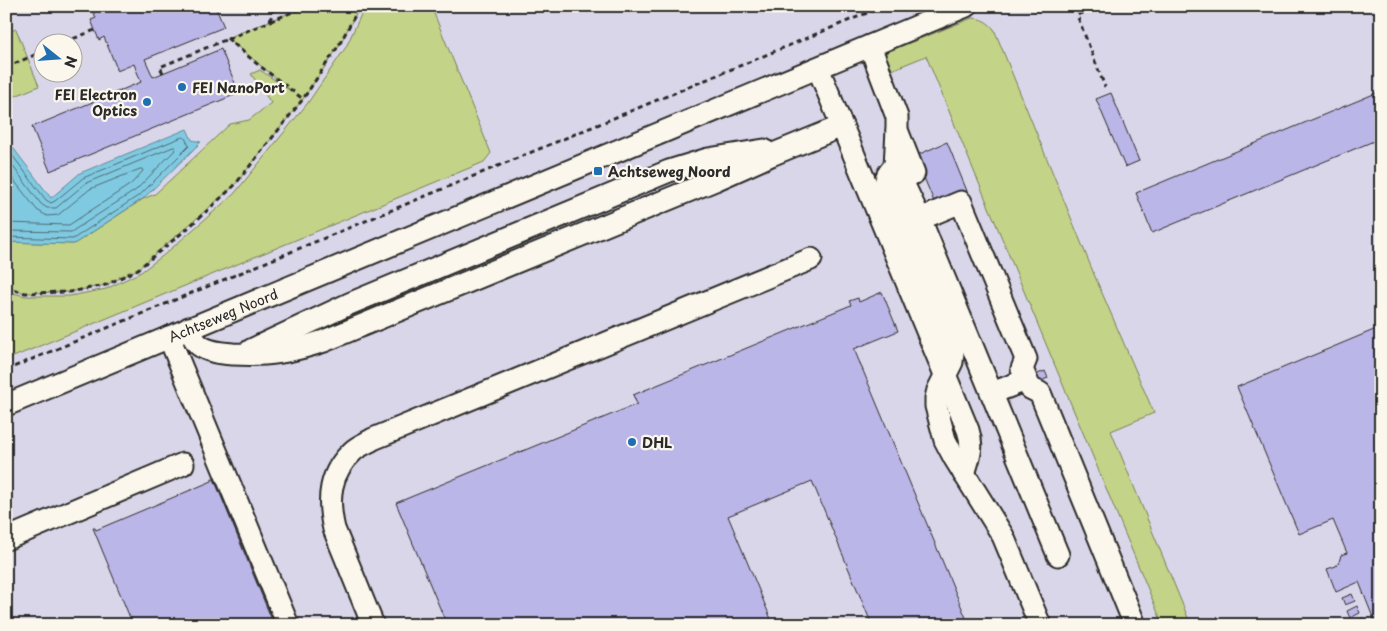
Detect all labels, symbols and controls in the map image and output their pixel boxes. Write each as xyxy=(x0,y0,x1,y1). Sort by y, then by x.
north arrow xyxy=(32,32,82,82)
text: N xyxy=(59,54,83,70)
place label: FEI NanoPort xyxy=(192,77,285,98)
marker: FEI NanoPort xyxy=(176,81,188,93)
place label: FEI Electron Optics xyxy=(55,84,137,121)
marker: FEI Electron Optics xyxy=(141,96,153,108)
place label: Achtseweg Noord xyxy=(608,161,731,182)
marker: Achtseweg Noord xyxy=(592,165,604,177)
street label: Achtseweg Noord xyxy=(165,283,281,347)
place label: DHL xyxy=(642,432,672,453)
marker: DHL xyxy=(626,436,638,448)

